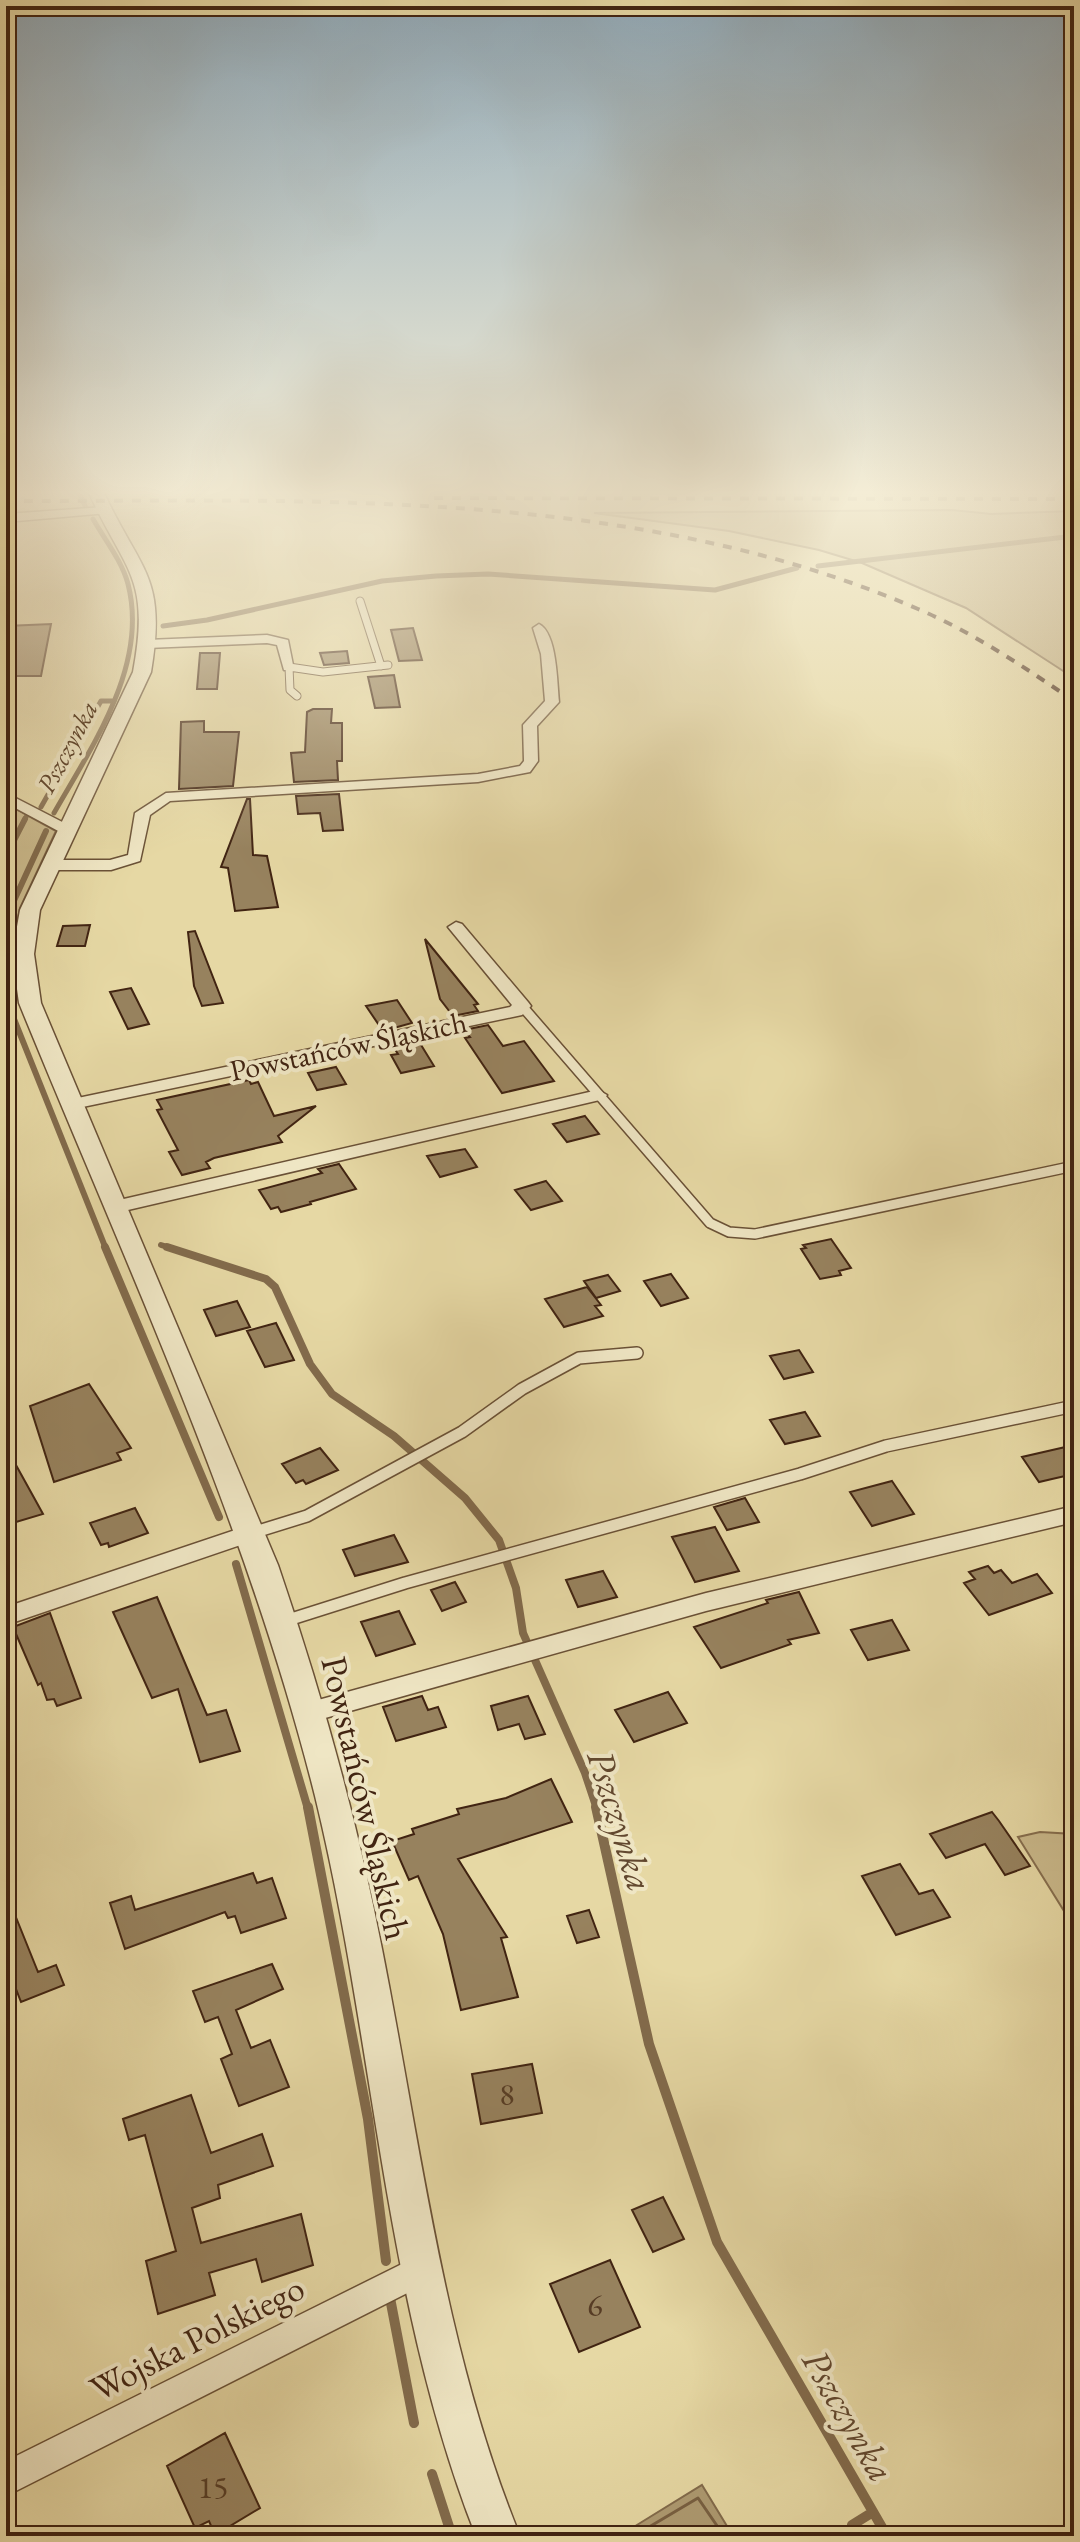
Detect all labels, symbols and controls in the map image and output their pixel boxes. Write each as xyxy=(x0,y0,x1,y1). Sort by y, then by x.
water label: Pszczynka xyxy=(29,695,105,799)
street label: Powstańców Śląskich xyxy=(226,1002,470,1090)
street label: Powstańców Śląskich xyxy=(311,1652,421,1944)
water label: Pszczynka xyxy=(576,1743,666,1897)
house number: 8 xyxy=(499,2073,515,2115)
street label: Wojska Polskiego xyxy=(82,2264,312,2412)
house number: 6 xyxy=(587,2284,603,2326)
water label: Pszczynka xyxy=(791,2340,907,2490)
house number: 15 xyxy=(198,2466,228,2508)

